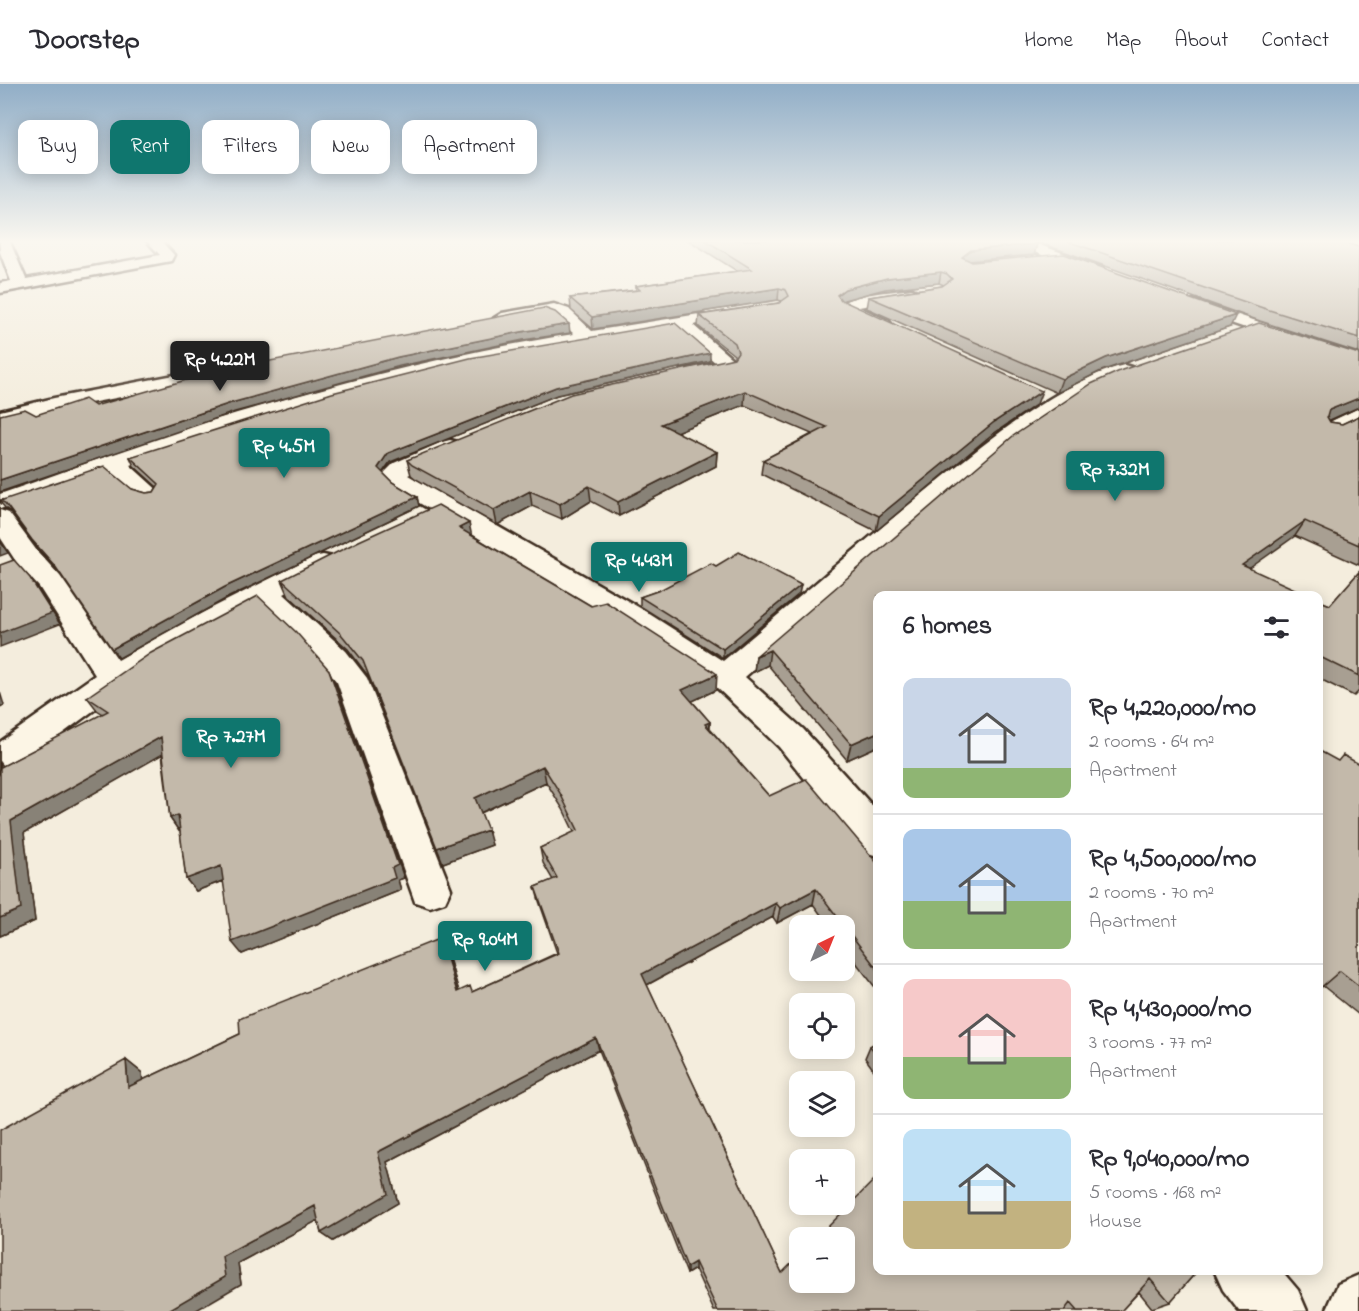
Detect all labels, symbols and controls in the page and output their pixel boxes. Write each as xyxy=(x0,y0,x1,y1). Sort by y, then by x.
text: Doorstep xyxy=(30,21,140,62)
text: Home xyxy=(1024,26,1073,56)
text: Map xyxy=(1106,26,1141,56)
text: About xyxy=(1174,26,1228,56)
text: Contact xyxy=(1261,26,1329,56)
chip: Buy xyxy=(18,120,98,174)
chip: Rent xyxy=(110,120,190,174)
chip: Filters xyxy=(202,120,299,174)
chip: New xyxy=(311,120,390,174)
chip: Apartment xyxy=(402,120,537,174)
pin: Rp 4.22M xyxy=(158,341,282,392)
text: Rp 4.22M xyxy=(184,346,256,375)
pin: Rp 4.5M xyxy=(229,428,339,479)
text: Rp 4.5M xyxy=(253,433,315,462)
pin: Rp 7.32M xyxy=(1053,451,1177,502)
text: Rp 7.32M xyxy=(1080,456,1150,485)
pin: Rp 4.43M xyxy=(577,542,701,593)
text: Rp 4.43M xyxy=(605,547,673,576)
text: 6 homes xyxy=(903,608,992,646)
icon: filters xyxy=(1260,611,1293,644)
text: Rp 4,220,000/mo xyxy=(1089,690,1256,728)
icon: home xyxy=(951,702,1023,774)
pin: Rp 7.27M xyxy=(169,718,293,769)
text: Rp 7.27M xyxy=(196,723,266,752)
text: 2 rooms · 64 m² xyxy=(1089,728,1214,757)
text: Apartment xyxy=(1089,757,1177,786)
text: Rp 4,500,000/mo xyxy=(1089,841,1256,879)
icon: home xyxy=(951,853,1023,925)
text: 2 rooms · 70 m² xyxy=(1089,879,1214,908)
text: Apartment xyxy=(1089,908,1177,937)
north arrow xyxy=(789,915,855,981)
map controls xyxy=(789,915,855,1293)
pin: Rp 9.04M xyxy=(423,921,547,972)
text: Rp 9.04M xyxy=(452,926,518,955)
text: Rp 4,430,000/mo xyxy=(1089,991,1252,1029)
button: locate xyxy=(789,993,855,1059)
icon: home xyxy=(951,1003,1023,1075)
text: 3 rooms · 77 m² xyxy=(1089,1029,1212,1058)
text: Apartment xyxy=(1089,1058,1177,1087)
button: layers xyxy=(789,1071,855,1137)
text: Rp 9,040,000/mo xyxy=(1089,1141,1249,1179)
button: + xyxy=(789,1149,855,1215)
icon: home xyxy=(951,1153,1023,1225)
text: 5 rooms · 168 m² xyxy=(1089,1179,1222,1208)
text: House xyxy=(1089,1208,1142,1237)
button: − xyxy=(789,1227,855,1293)

